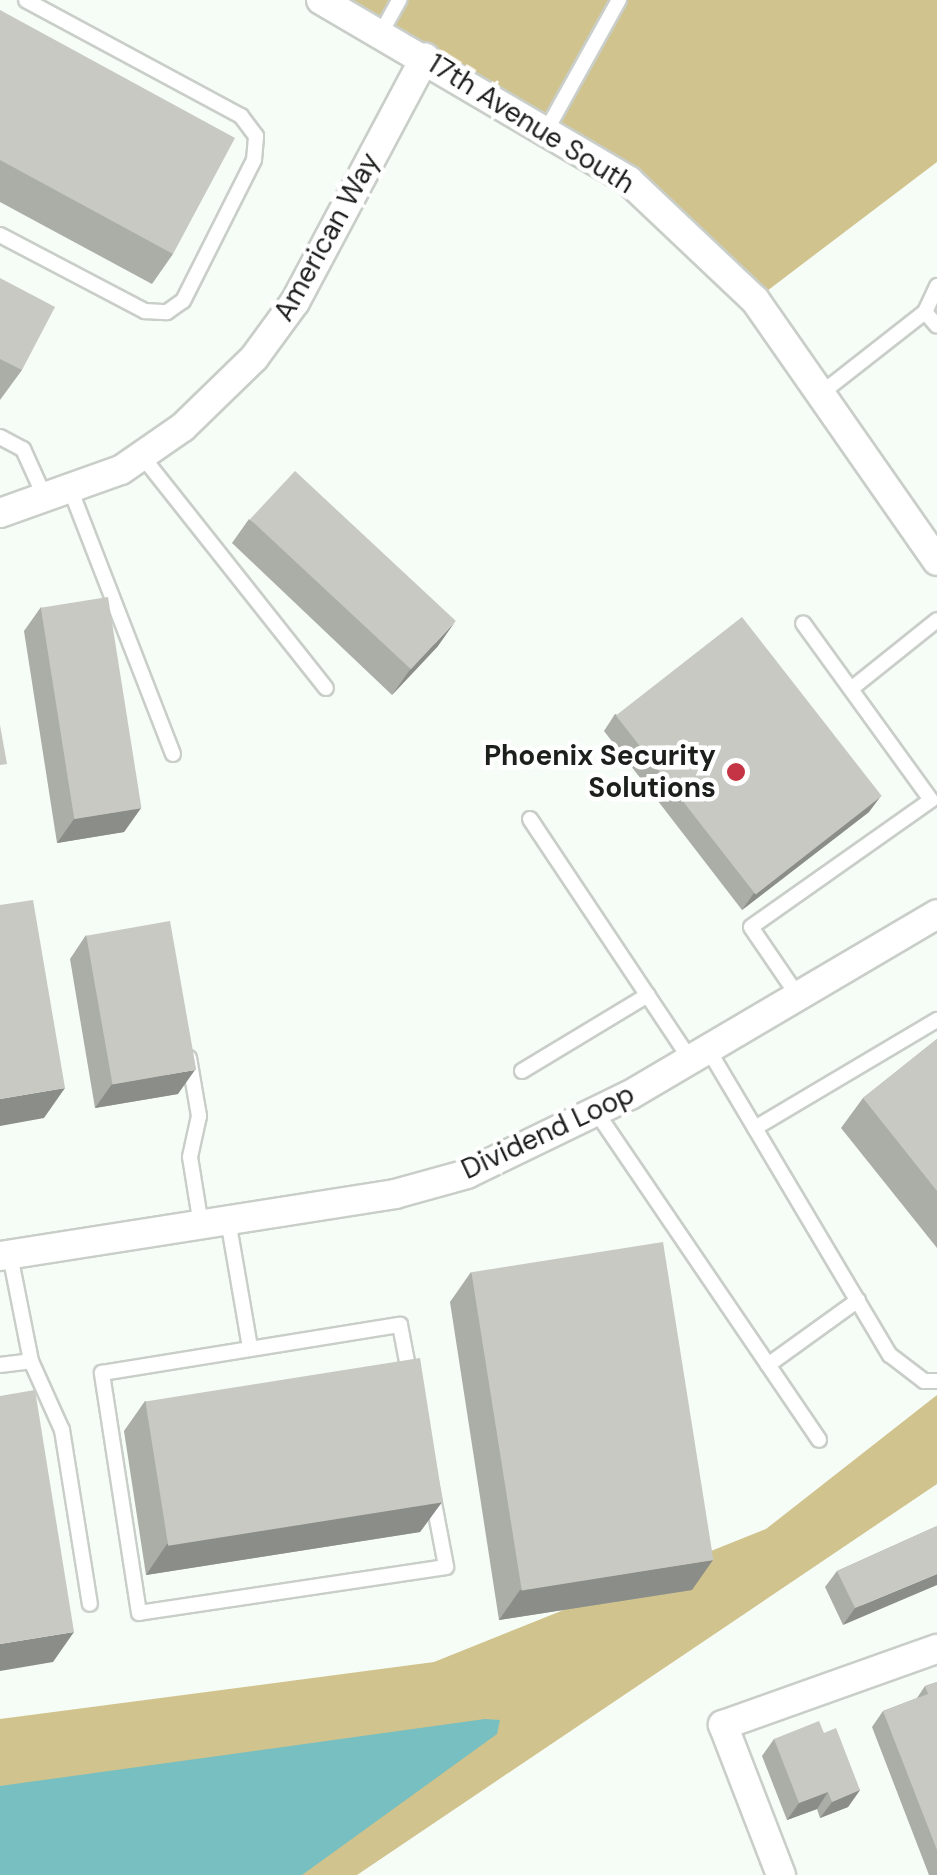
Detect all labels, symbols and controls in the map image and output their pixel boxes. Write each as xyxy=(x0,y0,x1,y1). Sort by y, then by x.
street label: 17th Avenue South xyxy=(422,47,640,201)
street label: American Way xyxy=(267,147,387,327)
place label: Phoenix Security Solutions xyxy=(484,739,716,805)
marker: Phoenix Security Solutions xyxy=(725,761,747,783)
street label: Dividend Loop xyxy=(456,1077,640,1187)

